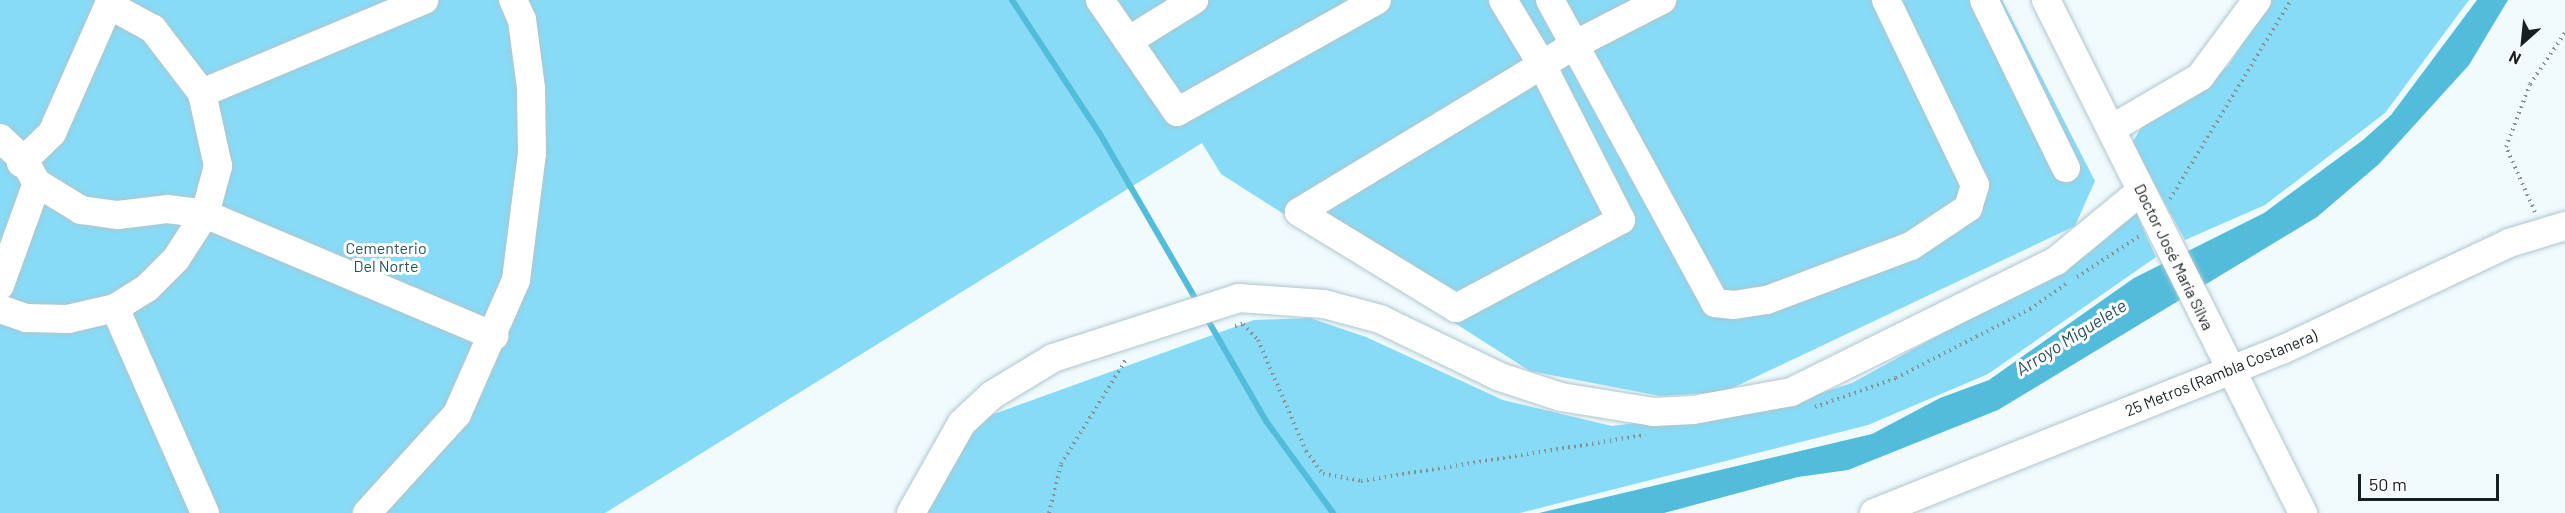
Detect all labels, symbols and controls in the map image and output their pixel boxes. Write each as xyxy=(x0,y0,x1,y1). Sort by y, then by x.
north arrow xyxy=(2493,12,2553,72)
text: N xyxy=(2506,48,2524,69)
street label: Doctor José María Silva xyxy=(2130,181,2218,333)
park label: Cementerio Del Norte xyxy=(345,238,427,276)
water label: Arroyo Miguelete xyxy=(2012,294,2130,380)
street label: 25 Metros (Rambla Costanera) xyxy=(2122,326,2320,420)
scale bar xyxy=(2361,462,2502,500)
text: 50 m xyxy=(2369,473,2407,495)

